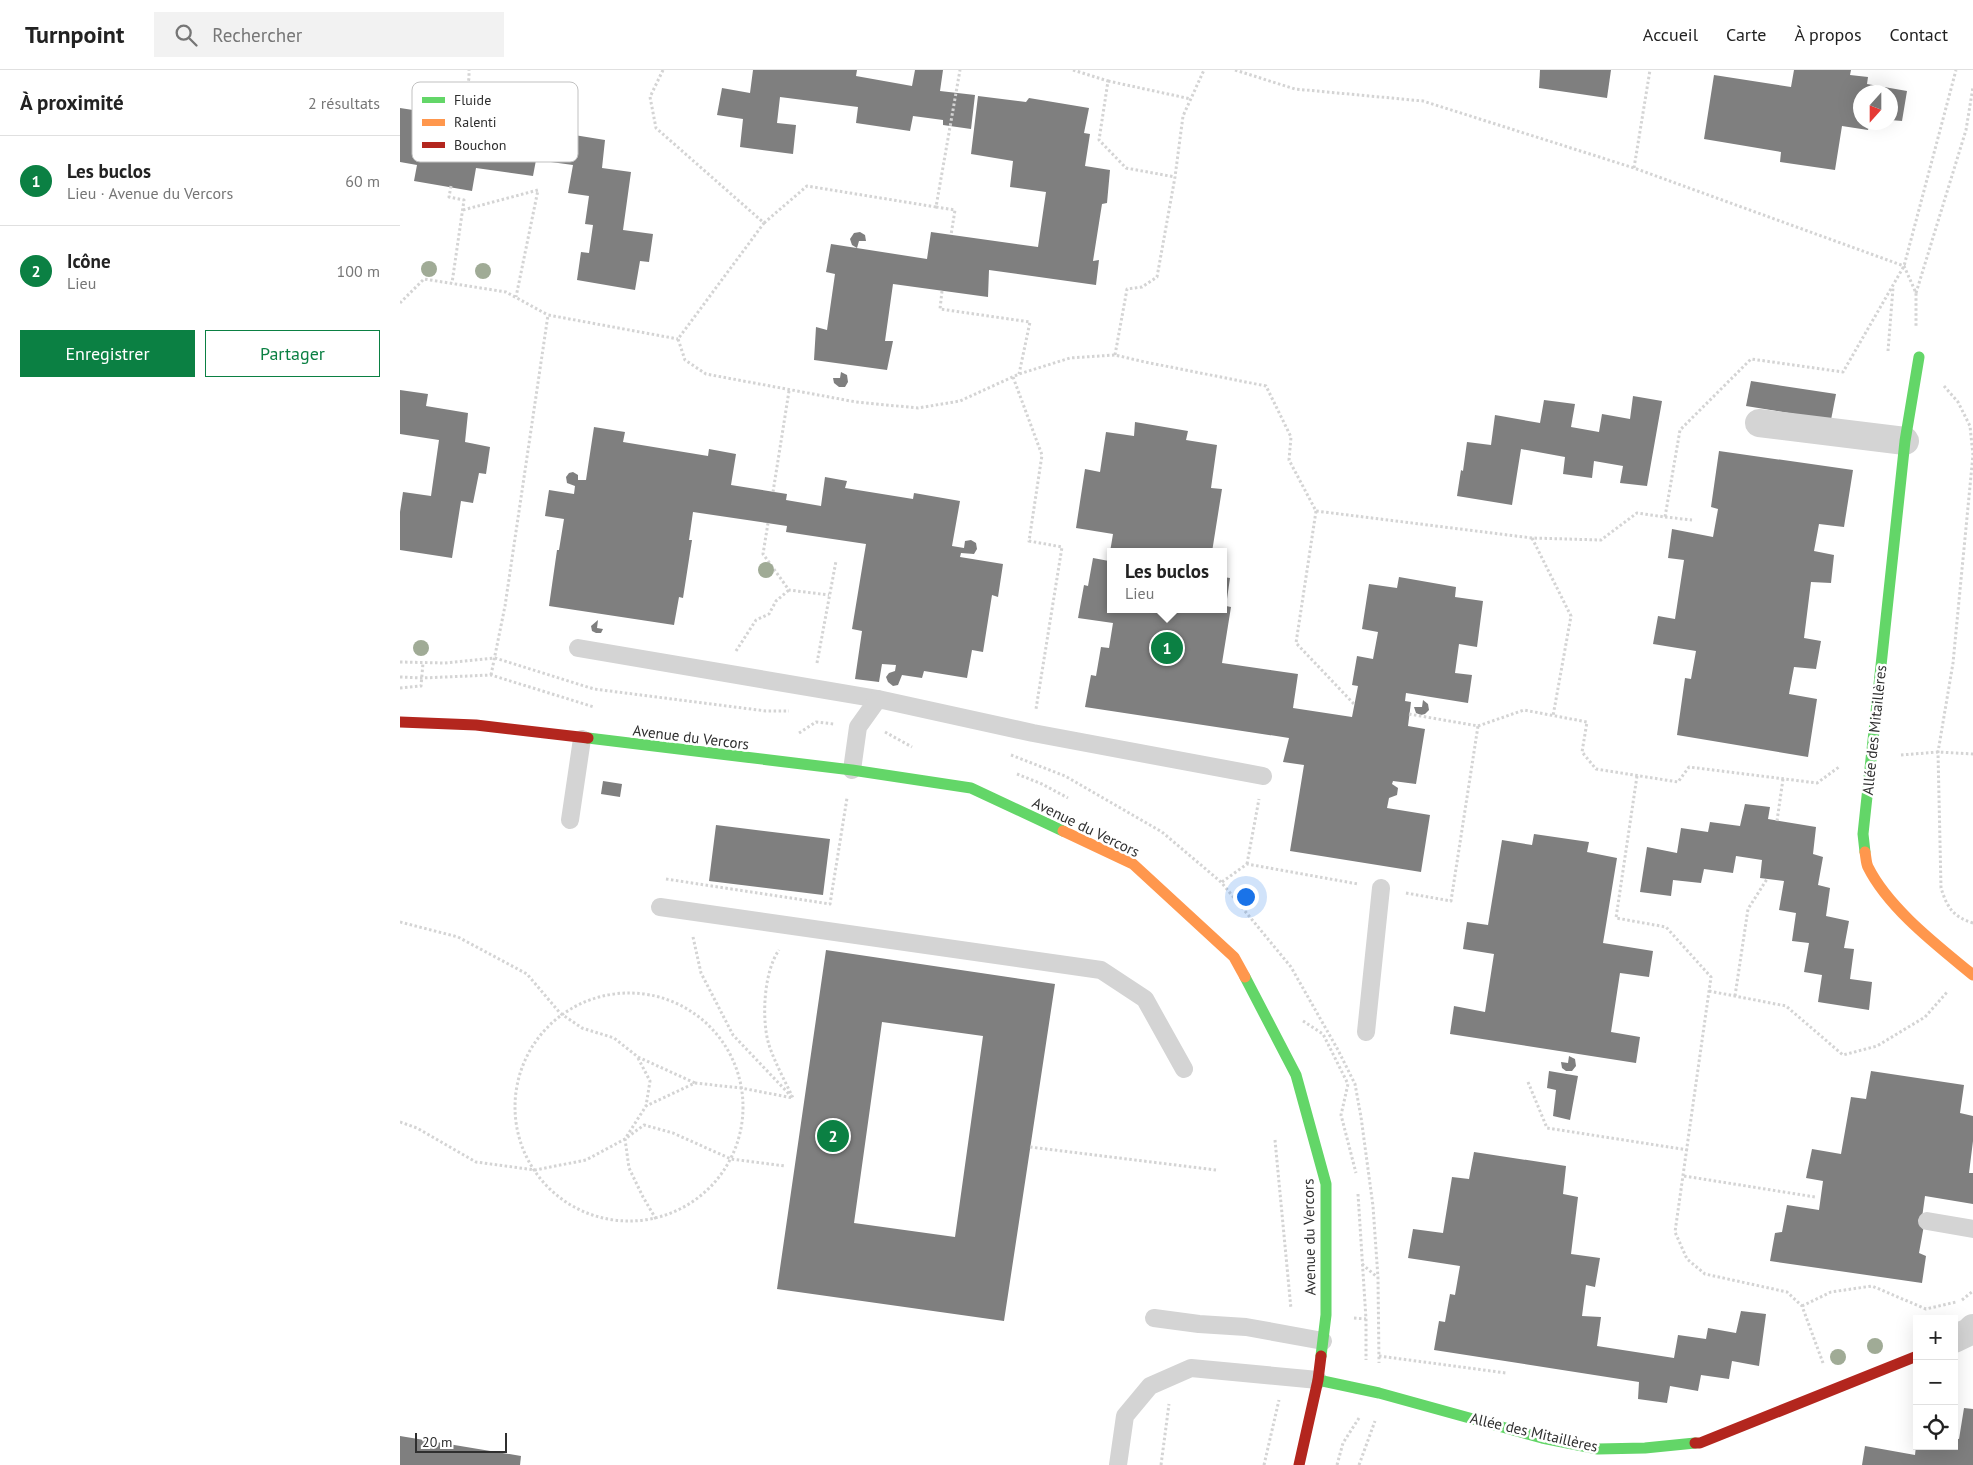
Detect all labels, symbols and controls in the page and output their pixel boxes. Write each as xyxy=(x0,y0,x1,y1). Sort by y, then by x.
search box xyxy=(154,12,504,57)
text: Turnpoint xyxy=(25,19,124,50)
icon: search xyxy=(172,21,200,49)
text: Rechercher xyxy=(212,23,302,47)
text: Accueil xyxy=(1643,23,1698,46)
text: Carte xyxy=(1726,23,1767,46)
text: À propos xyxy=(1795,23,1862,46)
text: Contact xyxy=(1890,23,1948,46)
legend xyxy=(412,82,578,162)
north arrow xyxy=(1853,85,1898,130)
text: À proximité xyxy=(20,89,124,116)
text: Fluide xyxy=(454,91,491,109)
text: 2 résultats xyxy=(308,93,380,113)
text: Ralenti xyxy=(454,113,497,131)
text: Bouchon xyxy=(454,136,506,154)
text: Les buclos xyxy=(67,159,151,183)
text: 1 xyxy=(31,171,41,191)
text: 60 m xyxy=(345,171,380,191)
text: Lieu · Avenue du Vercors xyxy=(67,183,233,203)
text: Icône xyxy=(67,249,111,273)
text: 2 xyxy=(31,261,41,281)
text: 100 m xyxy=(337,261,380,281)
text: Lieu xyxy=(67,273,96,293)
button: Enregistrer xyxy=(20,330,195,377)
button: Partager xyxy=(205,330,380,377)
popup xyxy=(1107,548,1227,613)
text: Les buclos xyxy=(1125,559,1209,583)
text: Lieu xyxy=(1125,583,1154,603)
pin: 1 xyxy=(1151,629,1183,667)
street label: Allée des Mitaillères xyxy=(1858,664,1890,796)
street label: Avenue du Vercors xyxy=(632,720,750,754)
street label: Avenue du Vercors xyxy=(1029,793,1143,861)
your location xyxy=(1233,884,1259,910)
pin: 2 xyxy=(817,1117,849,1155)
street label: Avenue du Vercors xyxy=(1298,1178,1320,1296)
map controls xyxy=(1913,1315,1958,1450)
button: + xyxy=(1913,1315,1958,1360)
button: − xyxy=(1913,1360,1958,1405)
button: locate xyxy=(1913,1405,1958,1450)
street label: Allée des Mitaillères xyxy=(1468,1408,1600,1456)
scale bar xyxy=(415,1430,508,1453)
text: 20 m xyxy=(422,1433,452,1451)

